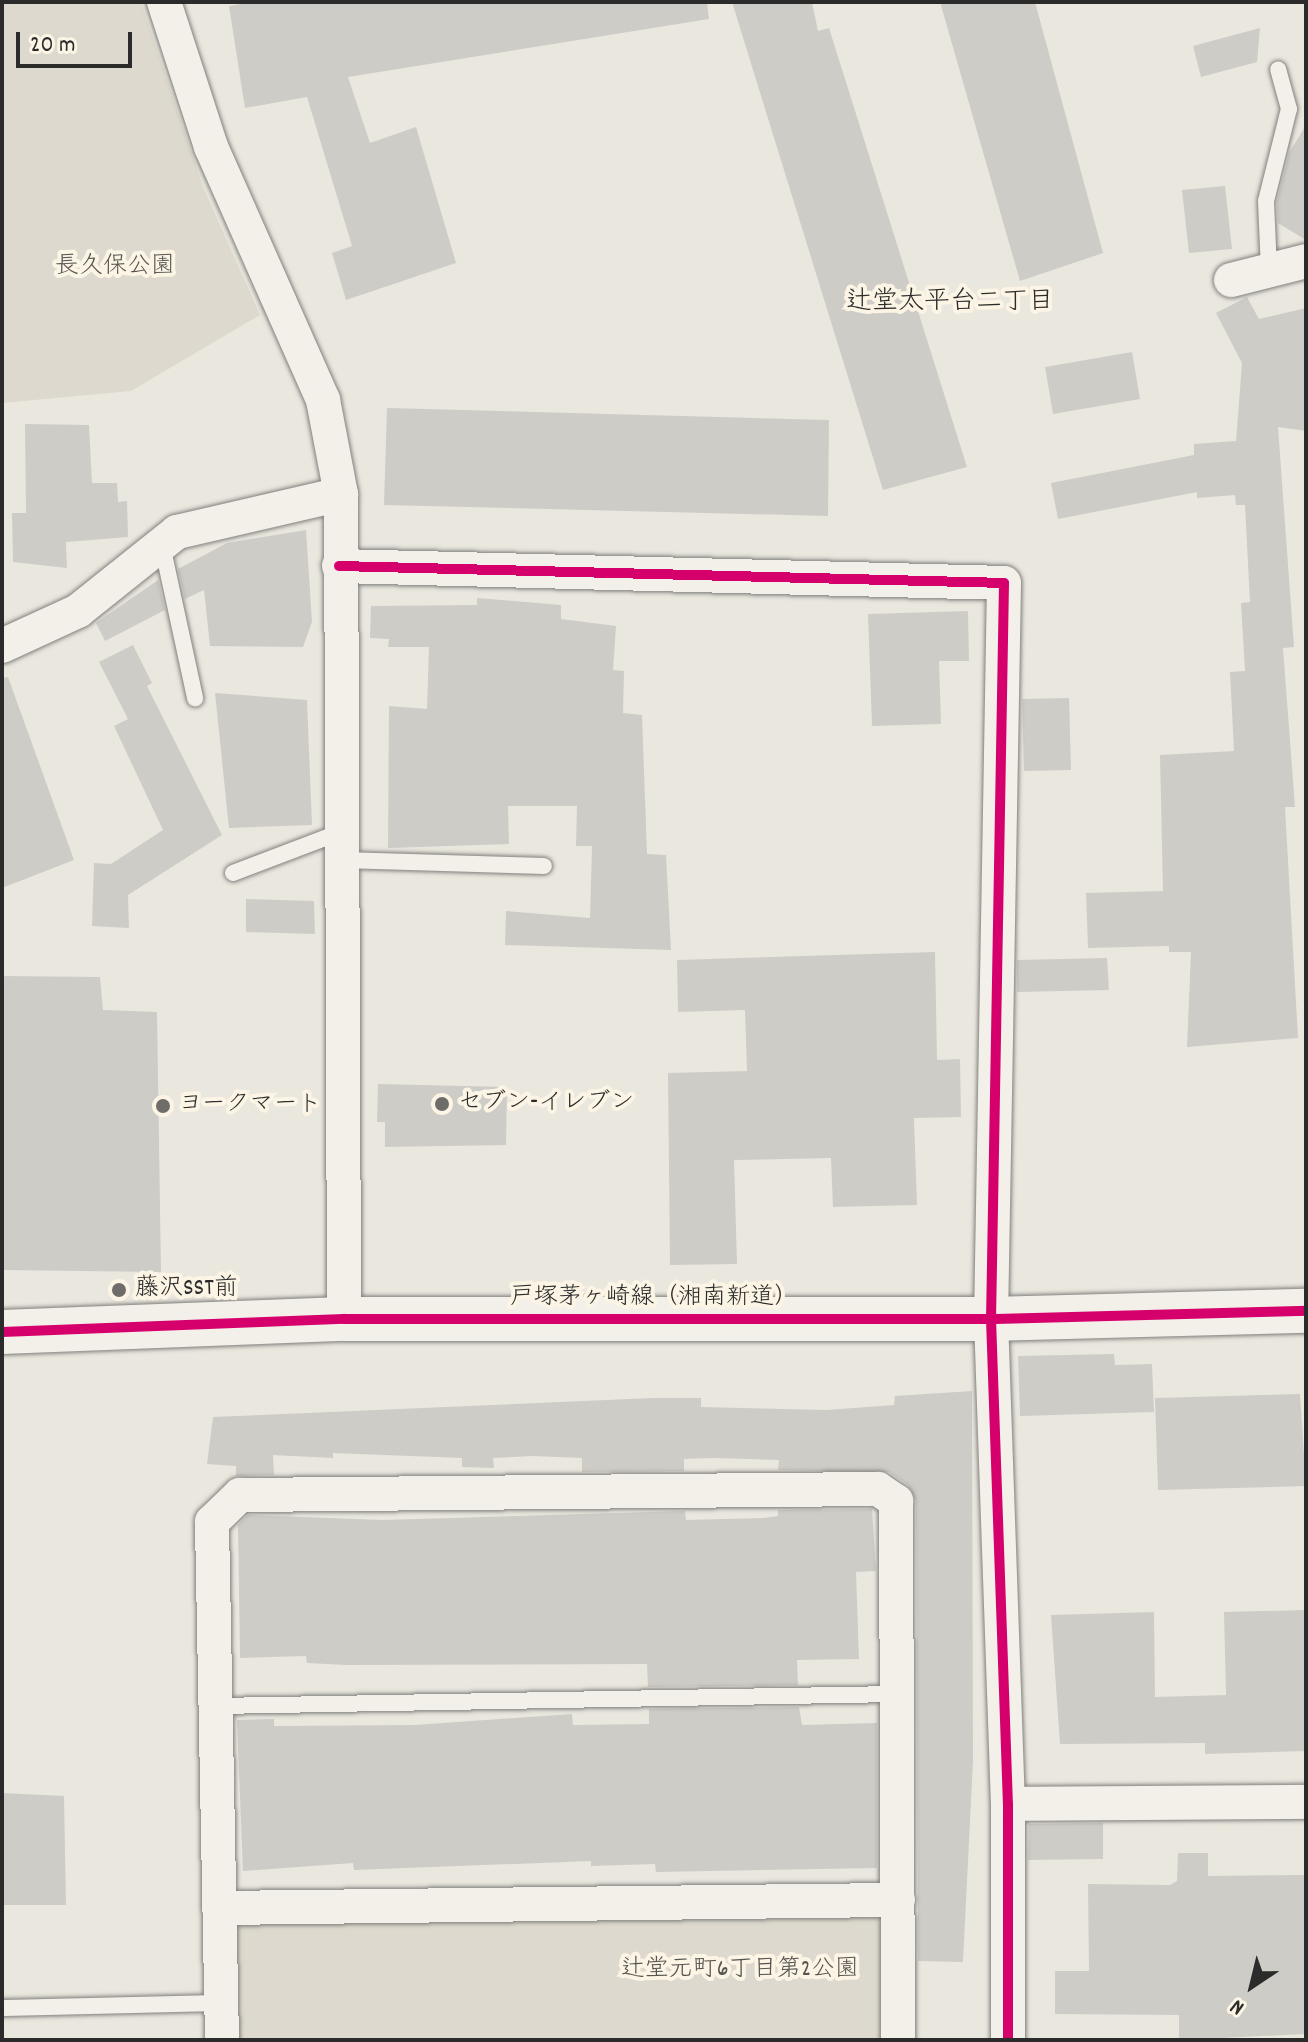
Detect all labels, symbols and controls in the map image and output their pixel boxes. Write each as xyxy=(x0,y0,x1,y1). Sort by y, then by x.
scale bar xyxy=(20,16,136,66)
text: 20 m xyxy=(30,29,76,63)
park label: 長久保公園 xyxy=(55,254,175,282)
district label: 辻堂太平台二丁目 xyxy=(846,287,1054,319)
place label: セブン-イレブン xyxy=(458,1090,634,1118)
place label: ヨークマート xyxy=(179,1092,322,1120)
marker: セブン-イレブン xyxy=(433,1095,451,1113)
marker: ヨークマート xyxy=(154,1097,172,1115)
place label: 藤沢SST前 xyxy=(135,1276,238,1304)
marker: 藤沢SST前 xyxy=(110,1281,128,1299)
street label: 戸塚茅ヶ崎線（湘南新道） xyxy=(510,1285,798,1313)
north arrow xyxy=(1212,1946,1292,2026)
park label: 辻堂元町6丁目第2公園 xyxy=(621,1957,859,1985)
text: N xyxy=(1225,1990,1251,2022)

